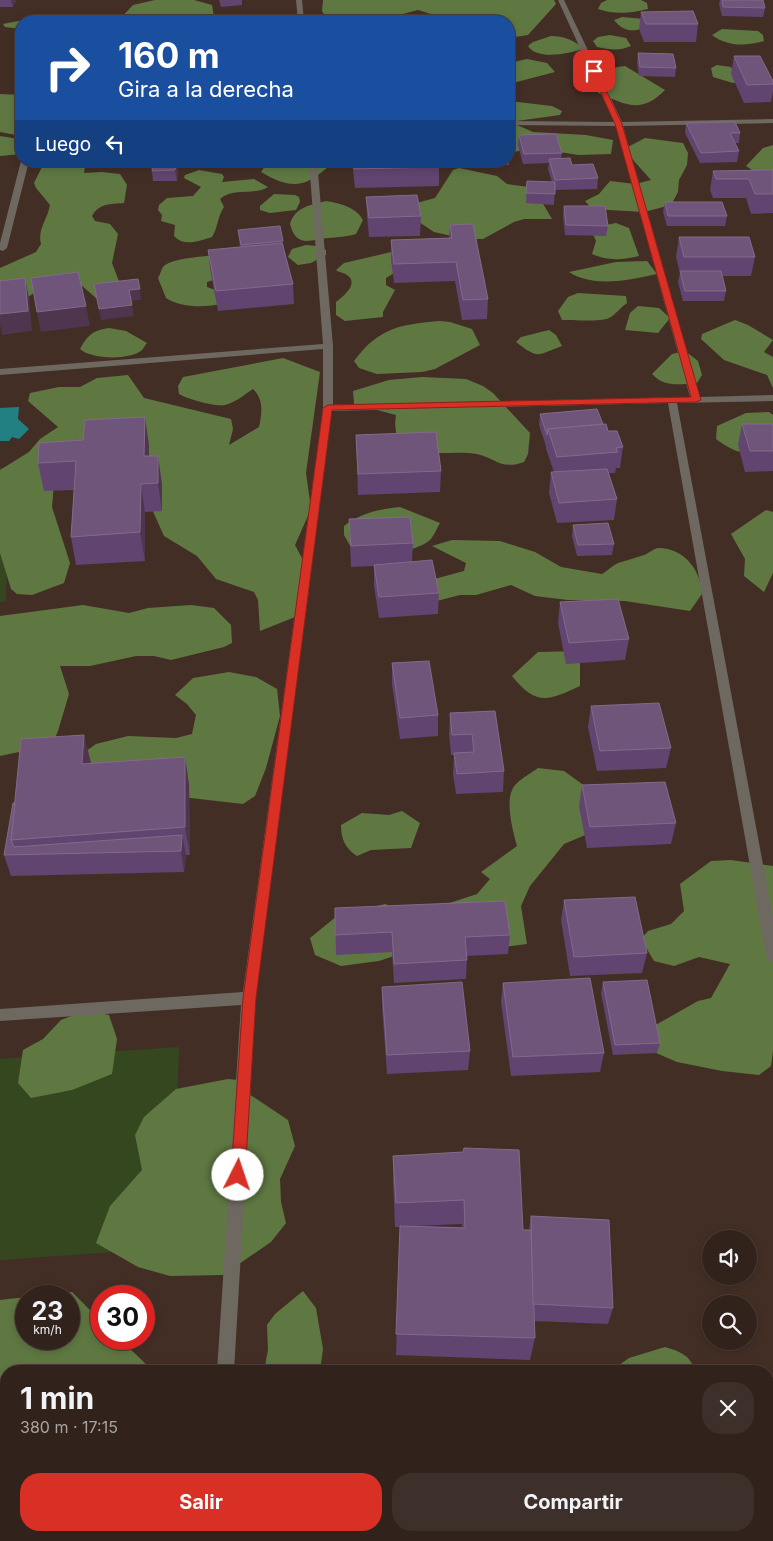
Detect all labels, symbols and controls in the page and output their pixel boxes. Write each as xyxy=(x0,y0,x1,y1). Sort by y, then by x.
text: 160 m xyxy=(118,34,220,76)
icon: right xyxy=(35,35,100,100)
pin xyxy=(573,50,615,92)
icon: arrive xyxy=(580,57,608,85)
text: Gira a la derecha xyxy=(118,76,294,102)
icon: left xyxy=(101,130,129,158)
text: Luego xyxy=(35,133,91,156)
position arrow xyxy=(211,1148,263,1200)
map controls xyxy=(702,1230,757,1350)
button: sound xyxy=(702,1230,757,1285)
speed limit sign: 30 xyxy=(90,1285,155,1350)
button: search xyxy=(702,1295,757,1350)
text: 23 xyxy=(32,1296,63,1326)
text: km/h xyxy=(33,1322,62,1337)
text: 1 min xyxy=(20,1380,94,1416)
button: close xyxy=(702,1382,754,1434)
text: 380 m · 17:15 xyxy=(20,1417,118,1437)
button: Salir xyxy=(20,1473,382,1531)
button: Compartir xyxy=(392,1473,754,1531)

